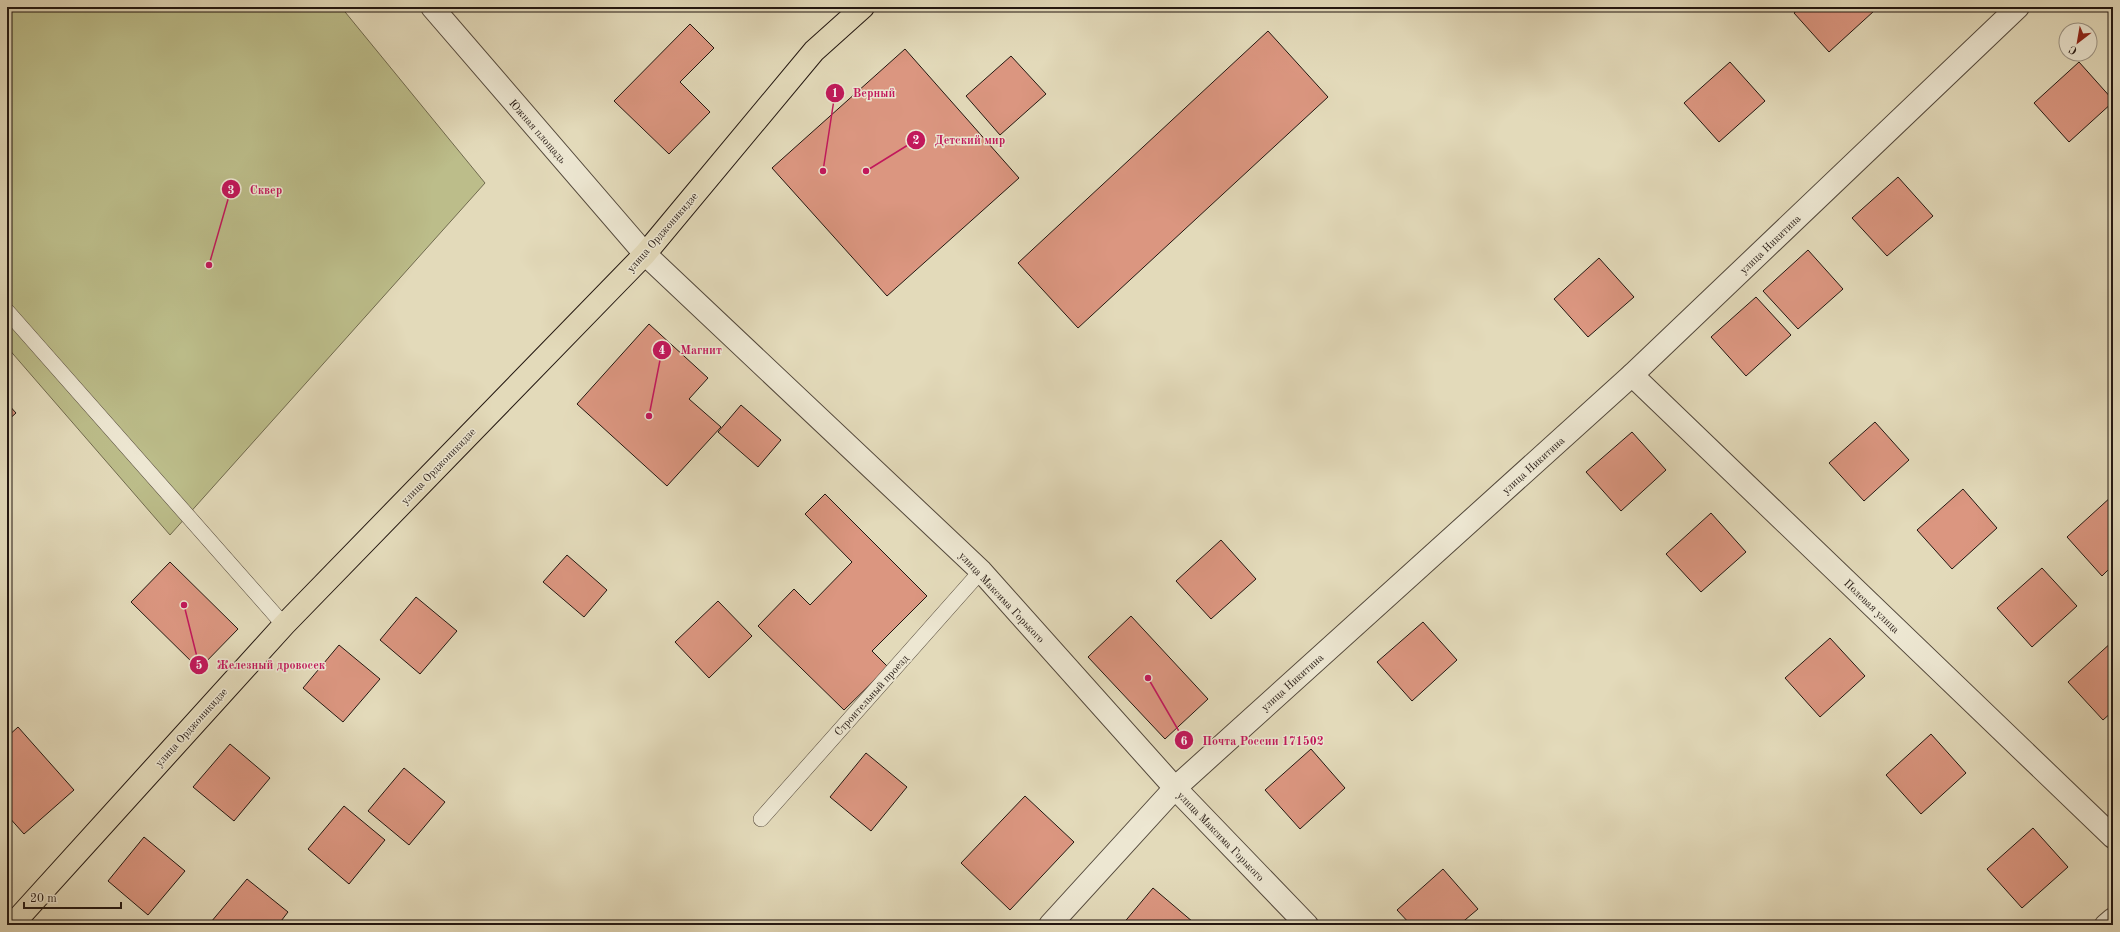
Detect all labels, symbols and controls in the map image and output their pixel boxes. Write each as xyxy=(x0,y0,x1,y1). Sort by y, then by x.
north arrow xyxy=(2058,22,2098,62)
text: С xyxy=(2068,43,2080,56)
callout: Верный xyxy=(825,81,903,105)
text: 1 xyxy=(832,88,838,100)
text: Верный xyxy=(853,88,895,100)
street label: Южная площадь xyxy=(506,98,567,166)
callout: Детский мир xyxy=(906,128,1013,152)
text: 2 xyxy=(913,135,920,147)
text: Детский мир xyxy=(935,135,1005,147)
callout: Сквер xyxy=(221,177,290,201)
text: 3 xyxy=(228,185,235,197)
text: Сквер xyxy=(250,185,282,197)
street label: улица Орджоникидзе xyxy=(626,191,701,275)
street label: улица Никитина xyxy=(1739,213,1804,277)
callout: Магнит xyxy=(652,338,730,362)
text: 4 xyxy=(659,345,666,357)
text: Магнит xyxy=(680,345,722,357)
street label: улица Орджоникидзе xyxy=(400,427,478,507)
street label: улица Никитина xyxy=(1501,435,1568,497)
street label: улица Максима Горького xyxy=(956,551,1046,646)
street label: Полевая улица xyxy=(1841,578,1901,637)
street label: улица Никитина xyxy=(1260,652,1327,714)
callout: Железный дровосек xyxy=(189,653,333,677)
street label: Строительный проезд xyxy=(833,653,912,739)
text: 5 xyxy=(196,659,203,672)
text: Железный дровосек xyxy=(217,660,326,672)
street label: улица Орджоникидзе xyxy=(154,687,230,769)
callout: Почта России 171502 xyxy=(1174,728,1331,752)
text: Почта России 171502 xyxy=(1202,735,1324,748)
text: 6 xyxy=(1181,736,1188,748)
street label: улица Максима Горького xyxy=(1174,790,1265,884)
scale bar xyxy=(24,884,121,910)
text: 20 m xyxy=(30,893,57,905)

